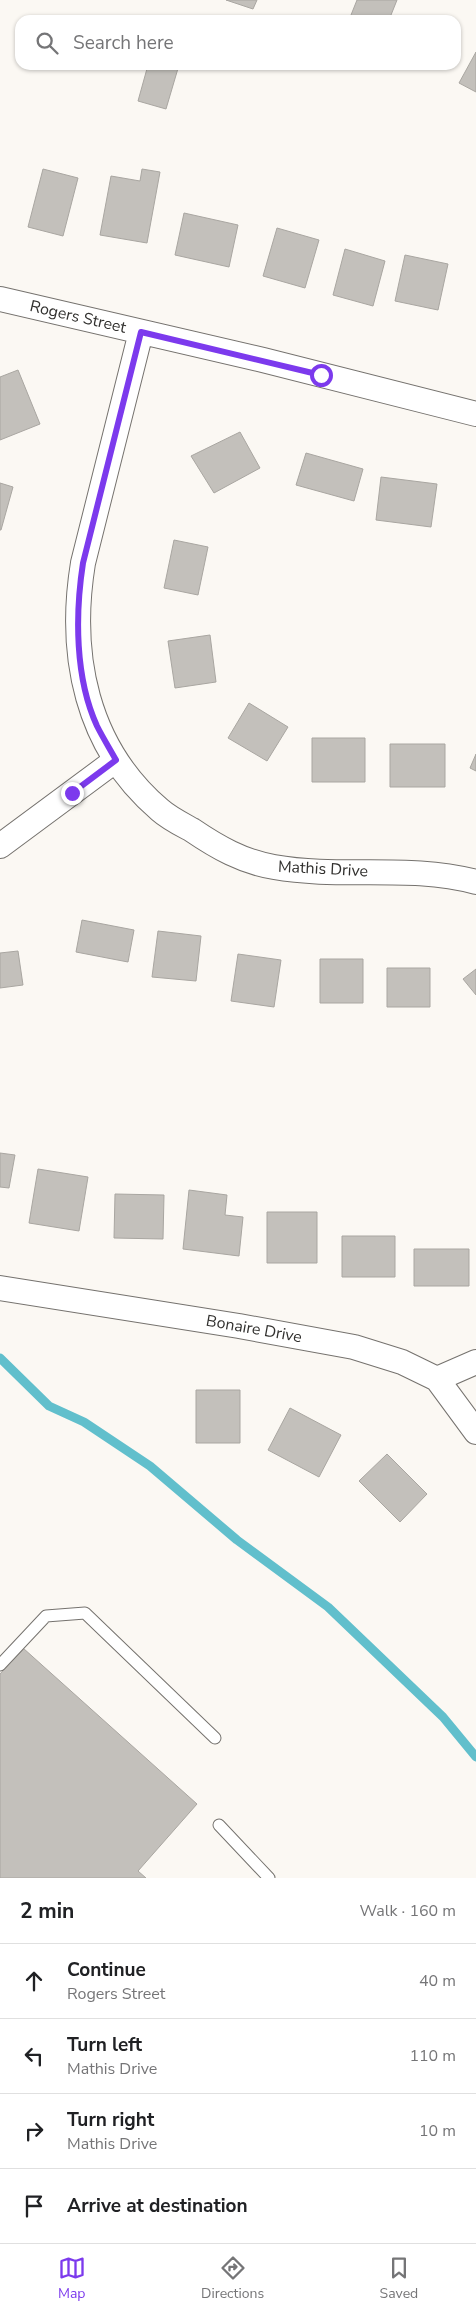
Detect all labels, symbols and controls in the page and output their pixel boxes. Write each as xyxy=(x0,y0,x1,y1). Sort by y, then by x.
search box xyxy=(15,15,461,70)
icon: search xyxy=(33,29,61,57)
text: Search here xyxy=(73,30,174,56)
street label: Rogers Street xyxy=(28,295,129,339)
route start xyxy=(310,364,333,387)
route end xyxy=(61,782,84,805)
street label: Mathis Drive xyxy=(277,856,369,882)
street label: Bonaire Drive xyxy=(204,1310,304,1348)
text: 2 min xyxy=(20,1897,74,1925)
text: Walk · 160 m xyxy=(360,1900,456,1922)
text: Continue xyxy=(67,1957,146,1983)
icon: ahead xyxy=(20,1967,48,1995)
text: 40 m xyxy=(419,1970,456,1992)
text: Rogers Street xyxy=(67,1983,165,2005)
text: Turn left xyxy=(67,2032,142,2058)
icon: left xyxy=(20,2042,48,2070)
text: 110 m xyxy=(409,2045,456,2067)
text: Mathis Drive xyxy=(67,2058,157,2080)
text: Turn right xyxy=(67,2107,154,2133)
icon: right xyxy=(20,2117,48,2145)
text: 10 m xyxy=(419,2120,456,2142)
text: Mathis Drive xyxy=(67,2133,157,2155)
icon: arrive xyxy=(20,2192,48,2220)
text: Arrive at destination xyxy=(67,2193,248,2219)
tab: Map xyxy=(58,2254,86,2303)
tab: Directions xyxy=(201,2254,264,2303)
tab: Saved xyxy=(380,2254,418,2303)

